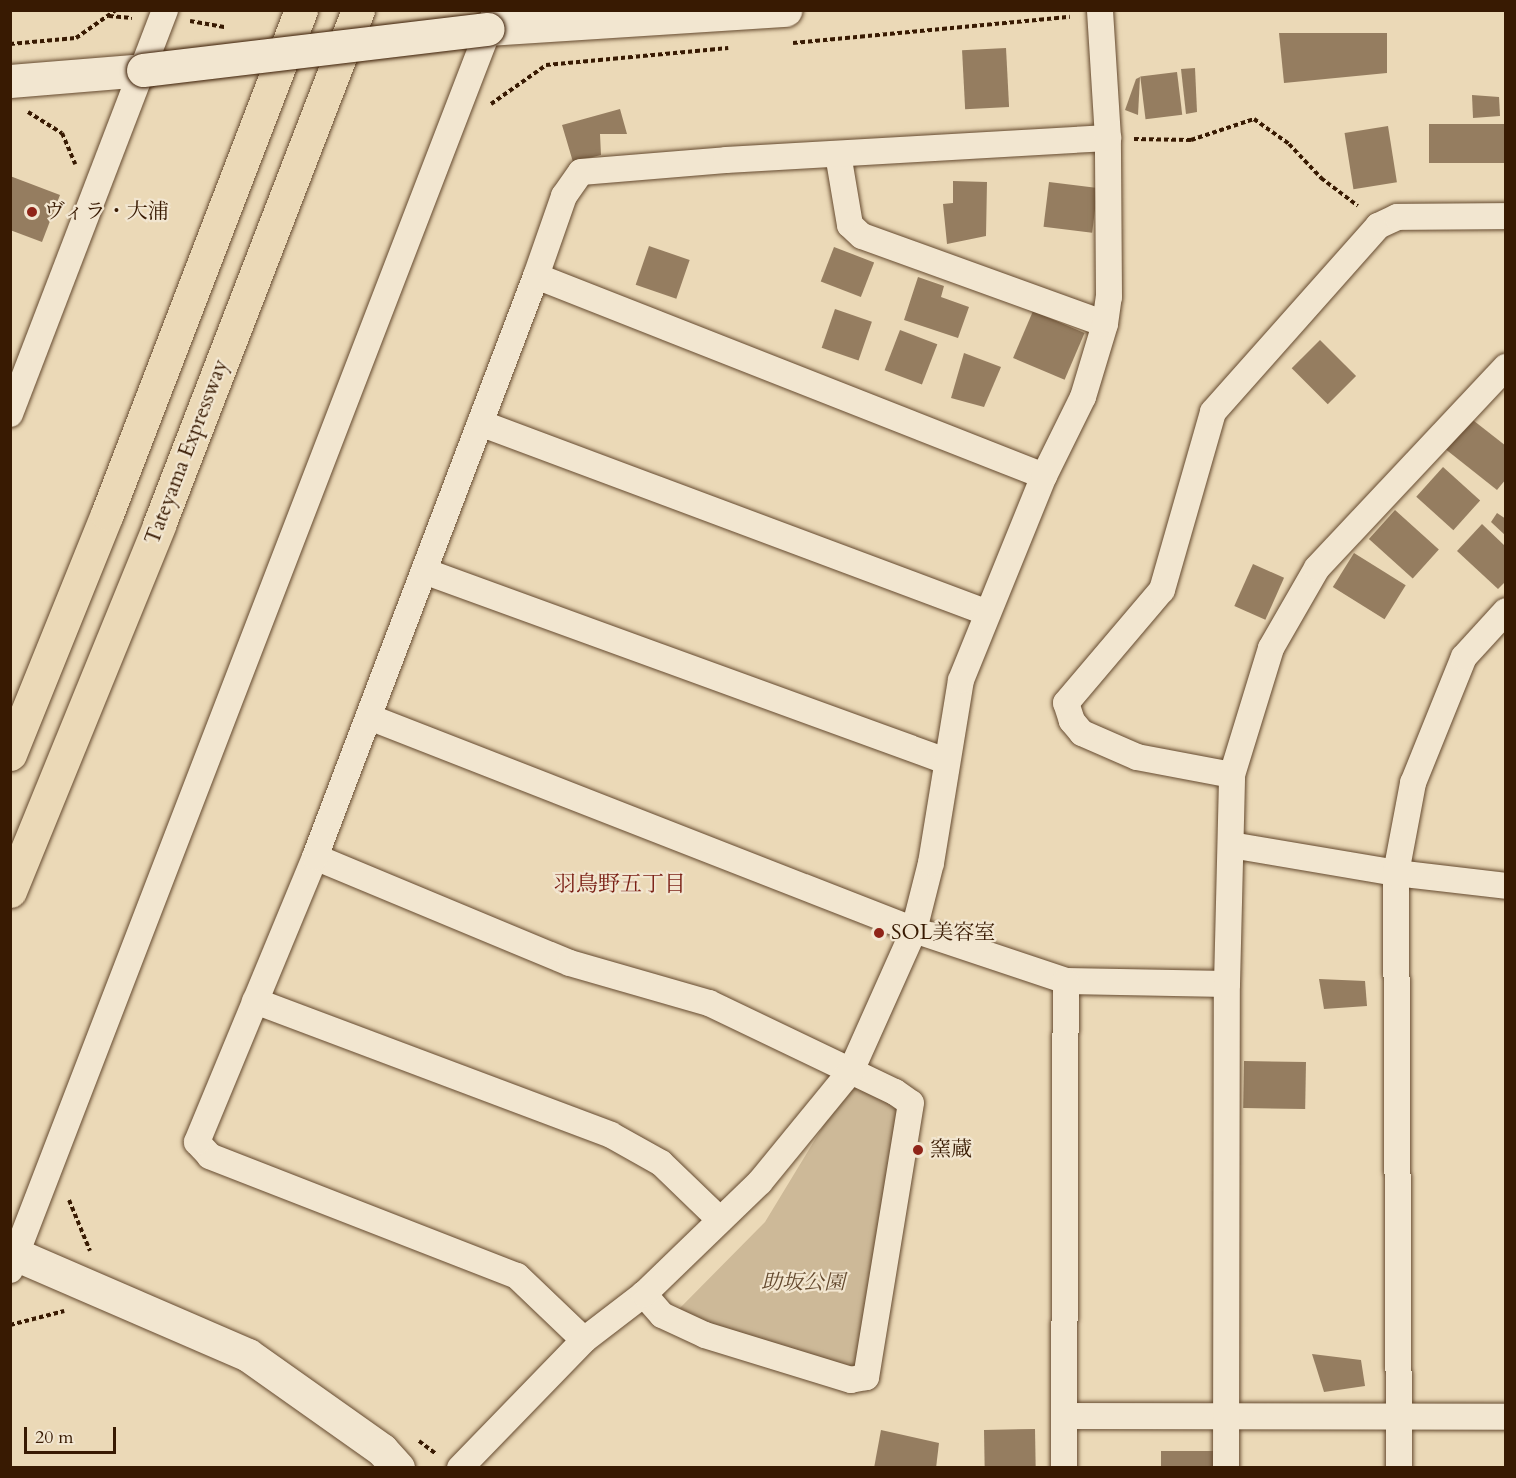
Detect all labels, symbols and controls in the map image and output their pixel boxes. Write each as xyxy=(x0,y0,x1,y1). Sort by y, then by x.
place label: ヴィラ・大浦 xyxy=(44,199,170,225)
marker: ヴィラ・大浦 xyxy=(25,205,39,219)
street label: Tateyama Expressway xyxy=(140,356,234,548)
district label: 羽鳥野五丁目 xyxy=(554,872,686,898)
place label: SOL美容室 xyxy=(891,920,995,946)
marker: SOL美容室 xyxy=(872,926,886,940)
place label: 窯蔵 xyxy=(930,1137,972,1163)
marker: 窯蔵 xyxy=(911,1143,925,1157)
park label: 助坂公園 xyxy=(761,1270,845,1296)
scale bar xyxy=(27,1415,118,1453)
text: 20 m xyxy=(35,1425,74,1450)

